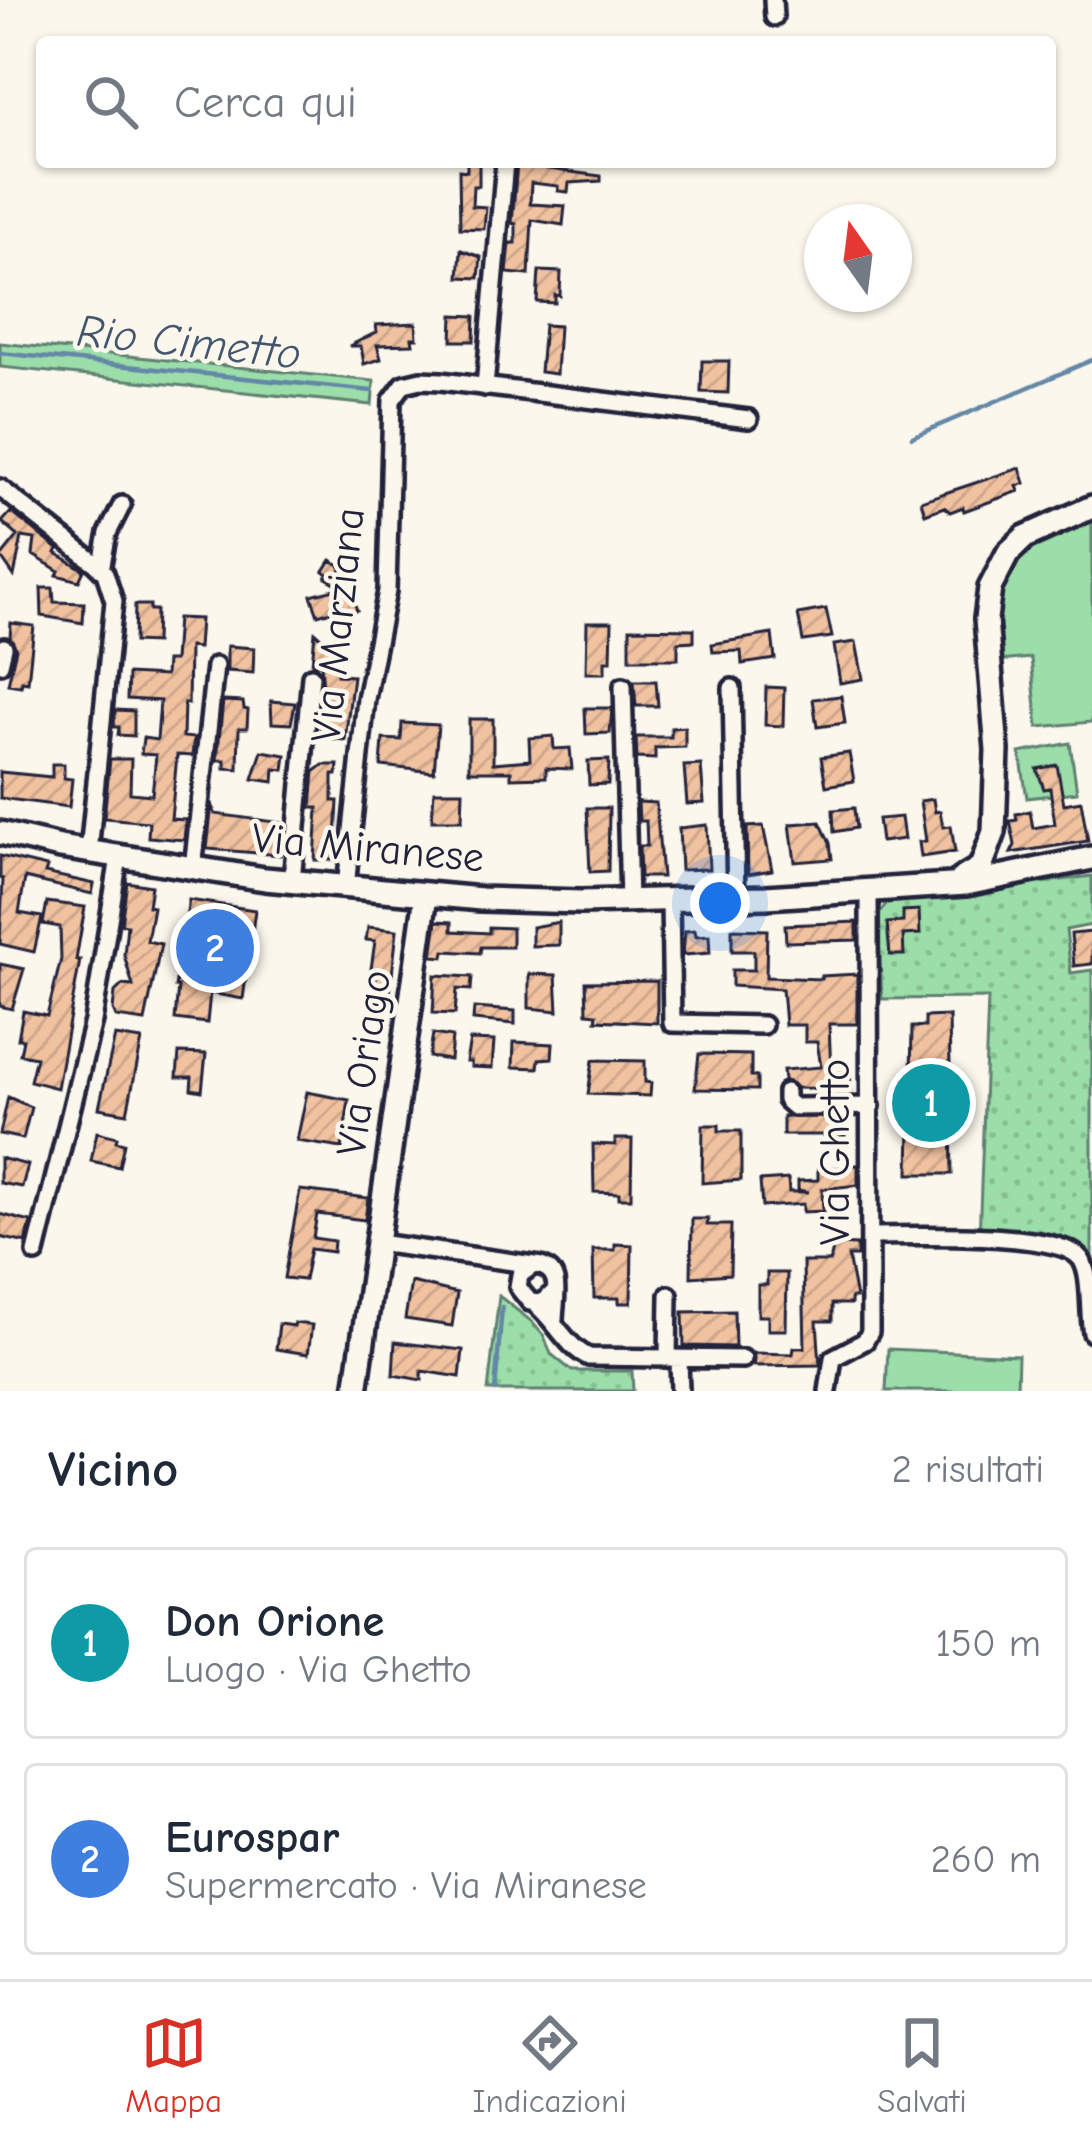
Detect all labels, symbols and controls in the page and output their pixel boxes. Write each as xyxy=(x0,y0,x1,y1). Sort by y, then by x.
search box xyxy=(36,36,1056,168)
icon: search xyxy=(78,69,144,135)
text: Cerca qui xyxy=(174,76,357,128)
north arrow xyxy=(804,204,912,312)
water label: Rio Cimetto xyxy=(74,304,304,380)
street label: Via Marziana xyxy=(301,505,375,745)
street label: Via Miranese xyxy=(250,813,486,883)
your location xyxy=(690,873,750,933)
pin: 2 xyxy=(176,903,254,993)
street label: Via Oriago xyxy=(327,967,401,1159)
pin: 1 xyxy=(892,1058,970,1148)
street label: Via Ghetto xyxy=(811,1059,860,1245)
text: Vicino xyxy=(48,1440,178,1499)
text: 2 risultati xyxy=(891,1447,1044,1492)
text: Don Orione xyxy=(165,1595,384,1647)
text: 1 xyxy=(82,1621,98,1666)
text: 150 m xyxy=(935,1621,1041,1666)
text: Luogo · Via Ghetto xyxy=(165,1647,472,1692)
text: Eurospar xyxy=(165,1811,339,1863)
text: 2 xyxy=(80,1837,100,1882)
text: 260 m xyxy=(930,1837,1041,1882)
text: Supermercato · Via Miranese xyxy=(165,1863,647,1908)
tab: Mappa xyxy=(125,2010,222,2120)
tab: Indicazioni xyxy=(473,2010,627,2120)
tab: Salvati xyxy=(877,2010,967,2120)

